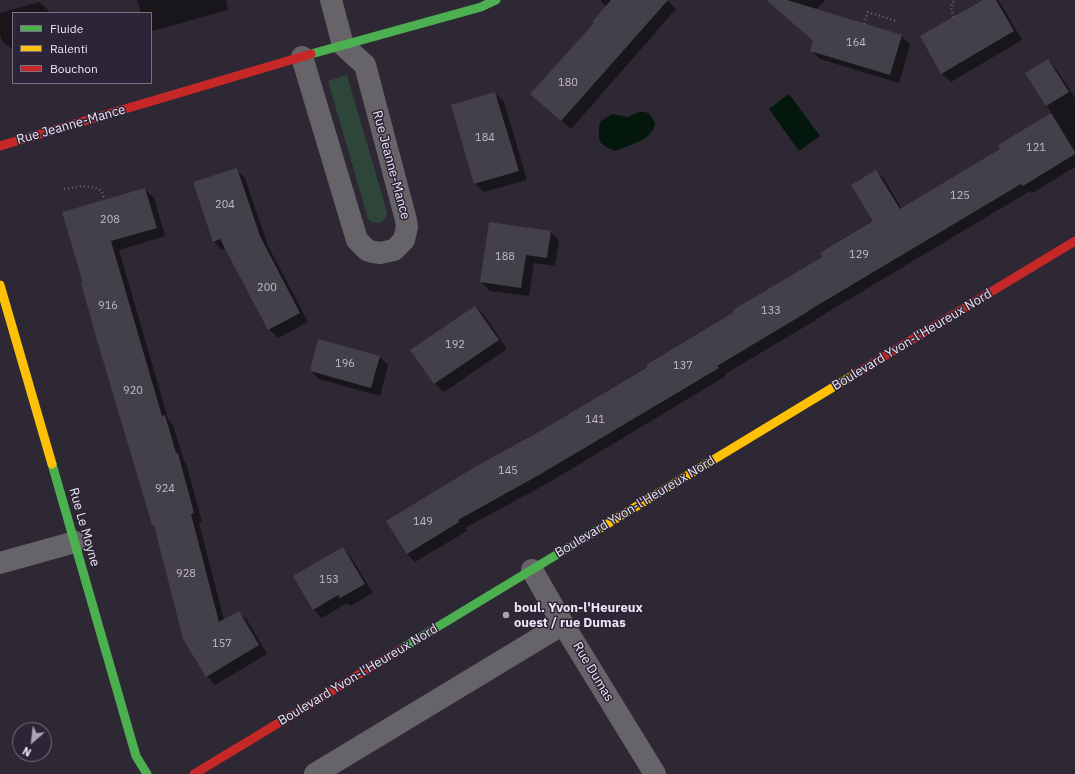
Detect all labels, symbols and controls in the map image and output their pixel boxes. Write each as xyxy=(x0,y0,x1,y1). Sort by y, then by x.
legend xyxy=(12,12,152,84)
text: Fluide xyxy=(50,21,83,36)
house number: 164 xyxy=(846,36,866,50)
text: Ralenti xyxy=(50,41,88,56)
text: Bouchon xyxy=(50,61,98,76)
house number: 180 xyxy=(558,76,578,90)
street label: Rue Jeanne-Mance xyxy=(15,102,127,148)
street label: Rue Jeanne-Mance xyxy=(369,109,413,221)
house number: 184 xyxy=(475,131,495,145)
house number: 121 xyxy=(1026,141,1046,155)
house number: 125 xyxy=(950,189,970,203)
house number: 204 xyxy=(215,198,235,212)
house number: 208 xyxy=(100,213,120,227)
house number: 129 xyxy=(849,248,869,262)
house number: 188 xyxy=(495,250,515,264)
house number: 200 xyxy=(257,281,277,295)
street label: Boulevard Yvon-l'Heureux Nord xyxy=(829,286,995,394)
house number: 916 xyxy=(98,299,118,313)
house number: 133 xyxy=(761,304,781,318)
house number: 192 xyxy=(445,338,465,352)
house number: 196 xyxy=(335,357,355,371)
house number: 137 xyxy=(673,359,693,373)
house number: 920 xyxy=(123,384,143,398)
house number: 141 xyxy=(585,413,605,427)
street label: Boulevard Yvon-l'Heureux Nord xyxy=(552,453,718,561)
house number: 145 xyxy=(498,464,518,478)
house number: 924 xyxy=(155,482,175,496)
street label: Rue Le Moyne xyxy=(65,486,103,568)
house number: 149 xyxy=(413,515,433,529)
house number: 928 xyxy=(176,567,196,581)
house number: 153 xyxy=(319,573,339,587)
place label: boul. Yvon-l'Heureux ouest / rue Dumas xyxy=(514,600,643,631)
marker: boul. Yvon-l'Heureux ouest / rue Dumas xyxy=(501,610,511,620)
street label: Boulevard Yvon-l'Heureux Nord xyxy=(275,621,441,729)
house number: 157 xyxy=(212,637,232,651)
street label: Rue Dumas xyxy=(569,639,617,705)
north arrow xyxy=(12,722,52,762)
text: N xyxy=(20,744,34,760)

